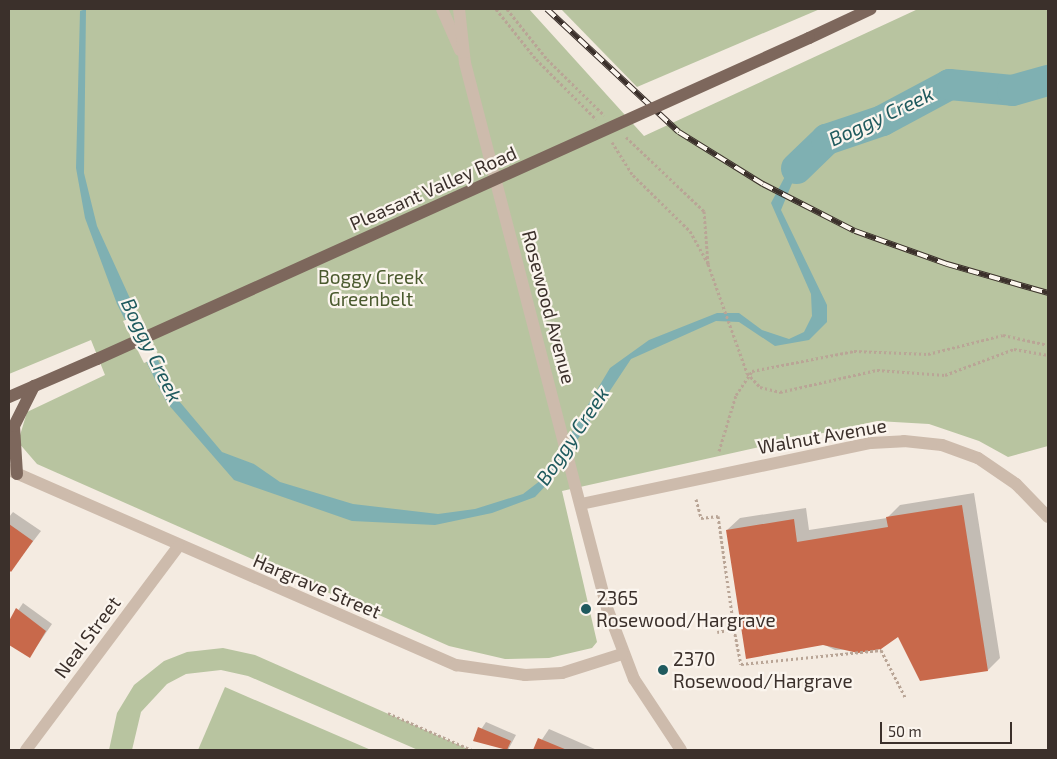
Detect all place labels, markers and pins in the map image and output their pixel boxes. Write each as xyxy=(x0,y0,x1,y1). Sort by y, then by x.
place label: 2365 Rosewood/Hargrave xyxy=(596,587,776,631)
marker: 2365 Rosewood/Hargrave xyxy=(580,603,592,615)
place label: 2370 Rosewood/Hargrave xyxy=(673,648,853,692)
marker: 2370 Rosewood/Hargrave xyxy=(657,664,669,676)

